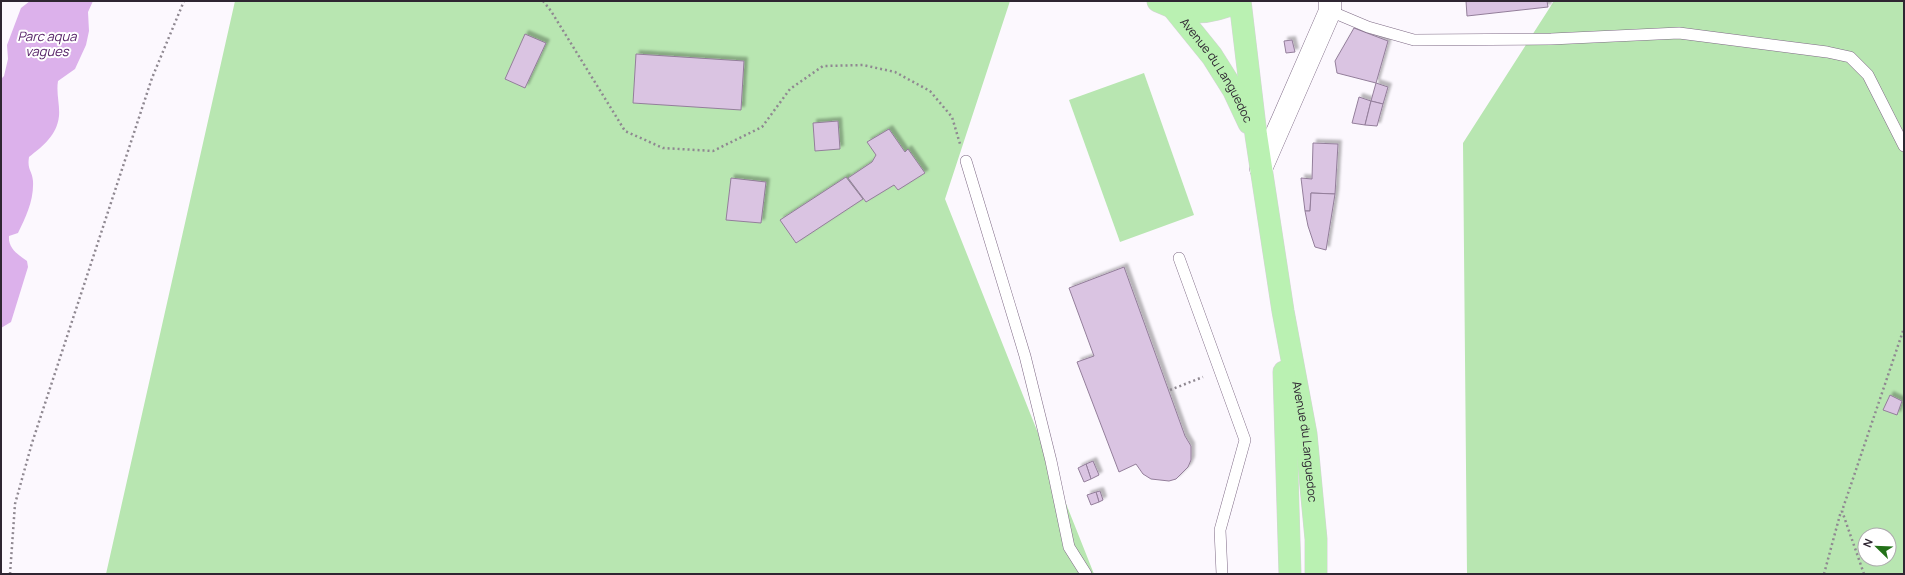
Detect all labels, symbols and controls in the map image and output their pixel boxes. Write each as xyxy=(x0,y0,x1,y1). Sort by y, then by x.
street label: Avenue du Languedoc xyxy=(1176,14,1257,126)
water label: Parc aqua vagues xyxy=(18,27,77,60)
street label: Avenue du Languedoc xyxy=(1288,380,1321,503)
north arrow xyxy=(1857,527,1897,567)
text: N xyxy=(1859,536,1876,549)

